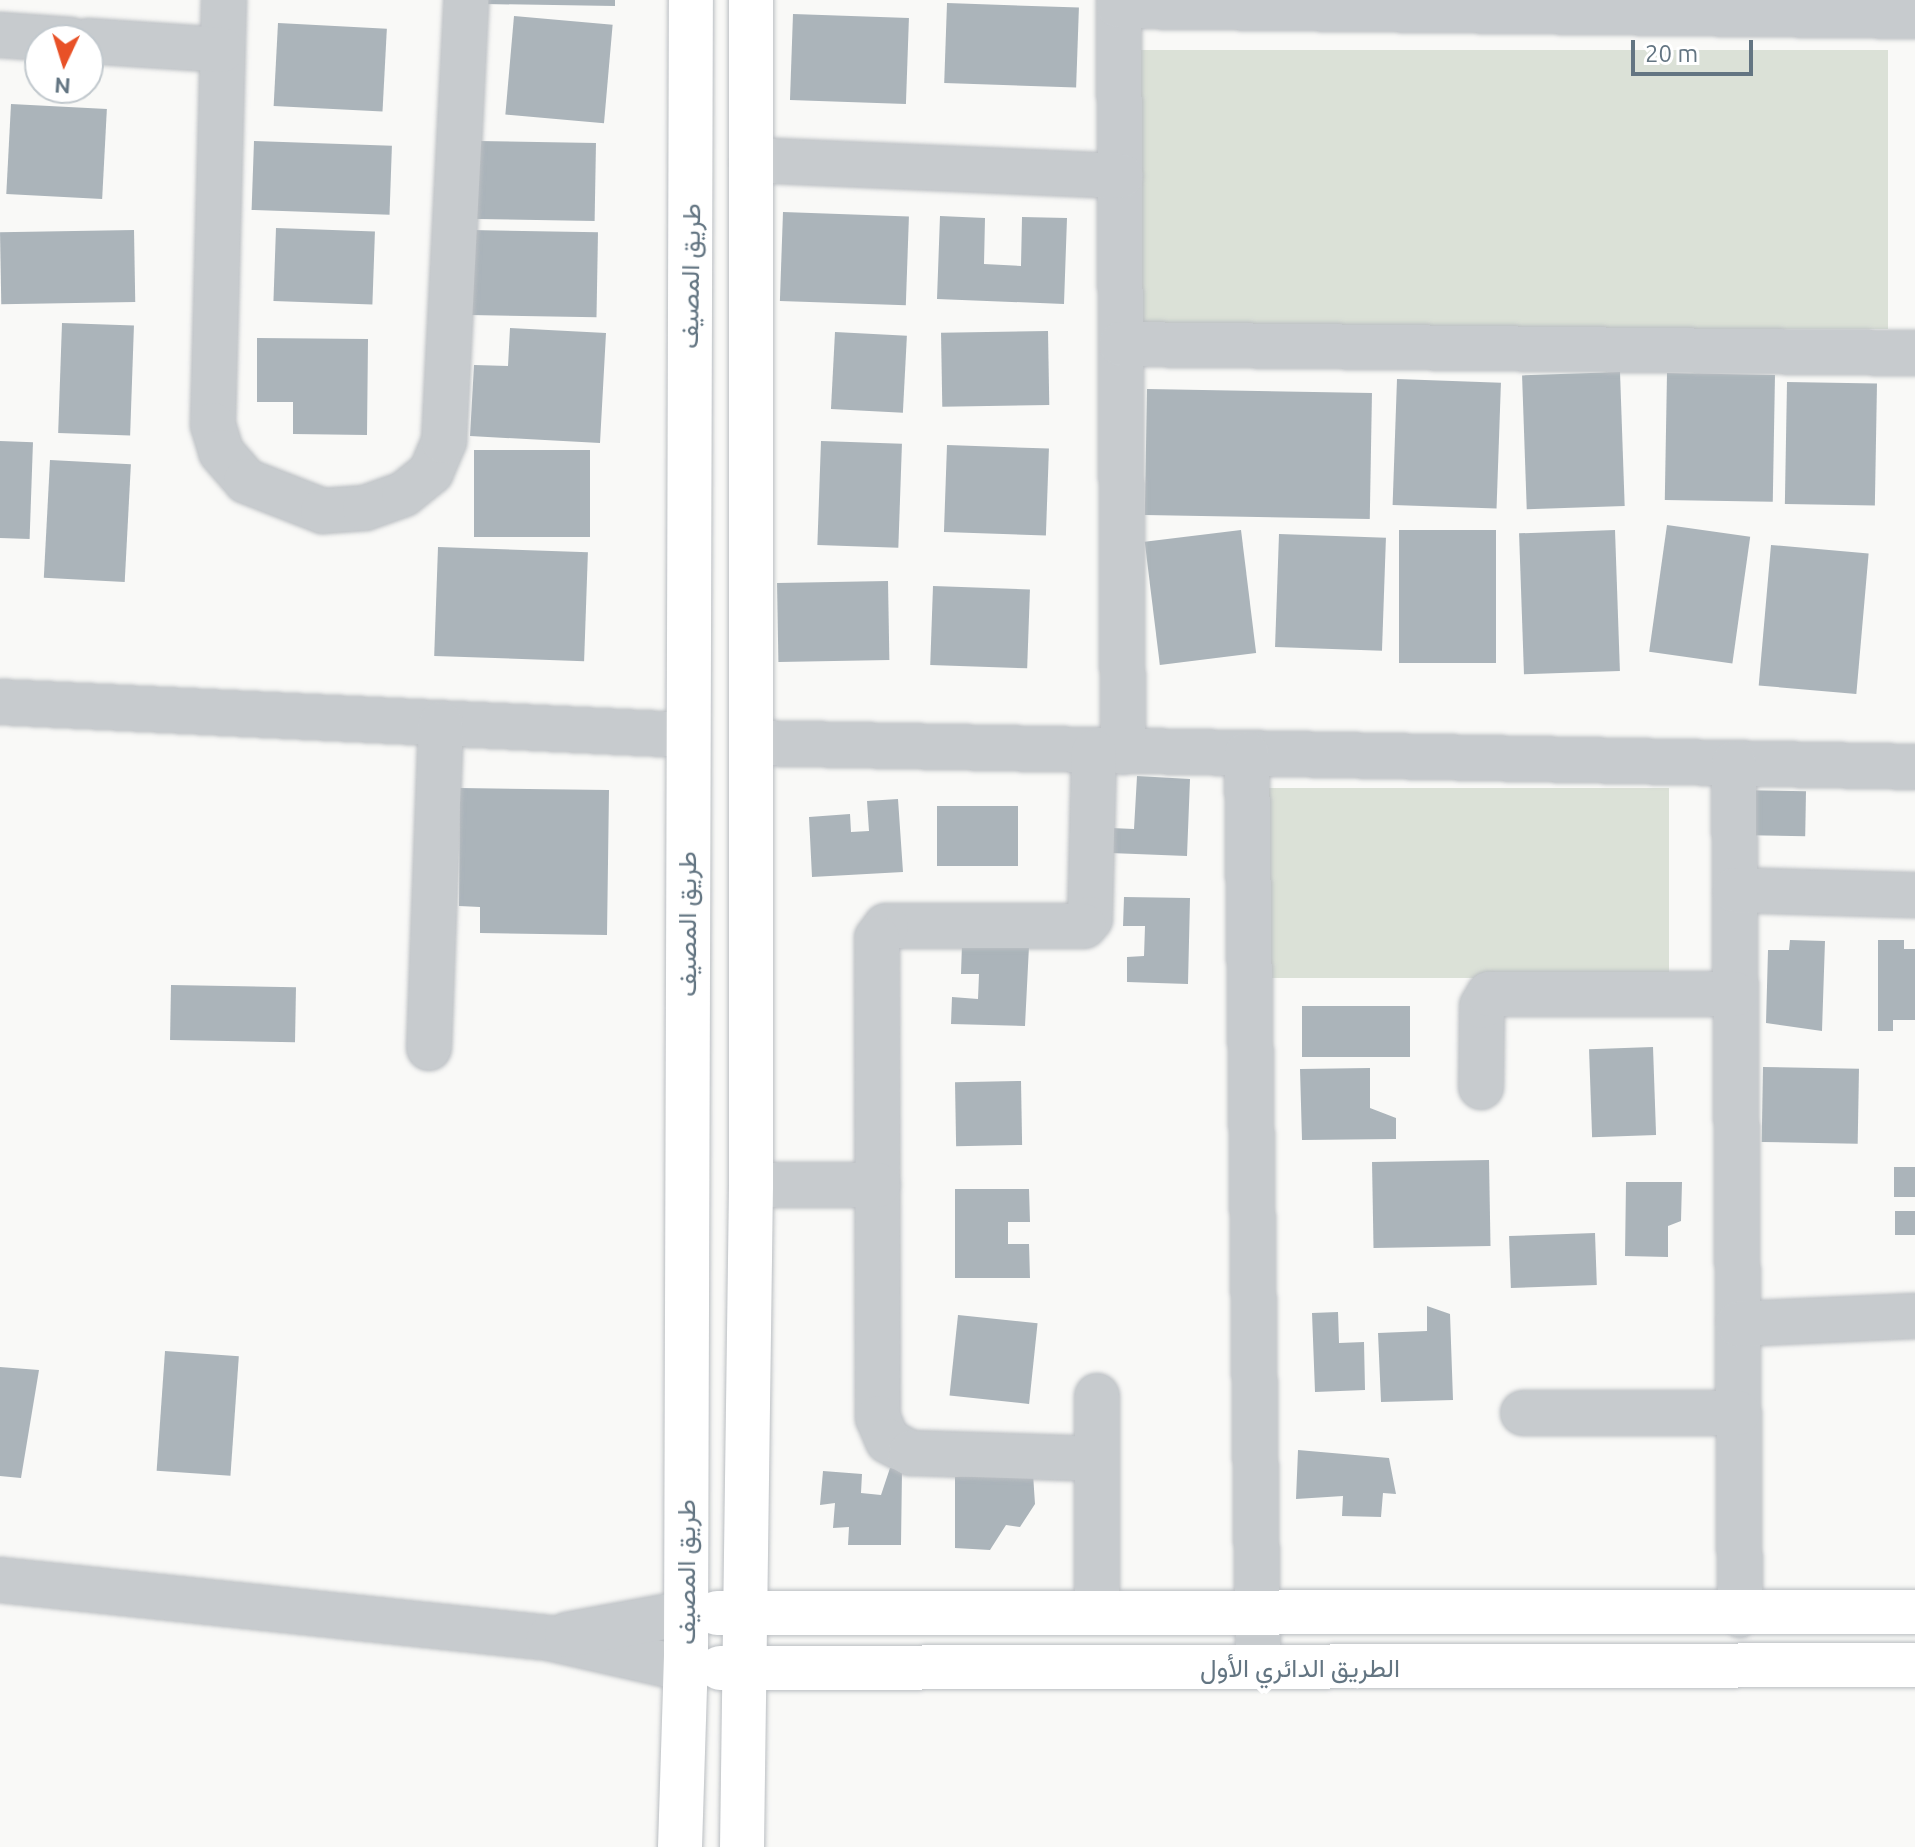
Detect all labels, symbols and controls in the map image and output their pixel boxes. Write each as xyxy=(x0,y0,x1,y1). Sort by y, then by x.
north arrow xyxy=(24,24,104,104)
scale bar xyxy=(1635,24,1757,74)
text: 20 m xyxy=(1645,40,1698,67)
text: N xyxy=(53,73,72,99)
street label: طريق المصيف xyxy=(673,203,707,349)
street label: طريق المصيف xyxy=(671,851,703,997)
street label: طريق المصيف xyxy=(670,1499,702,1645)
street label: الطريق الدائري الأول xyxy=(1200,1652,1400,1684)

